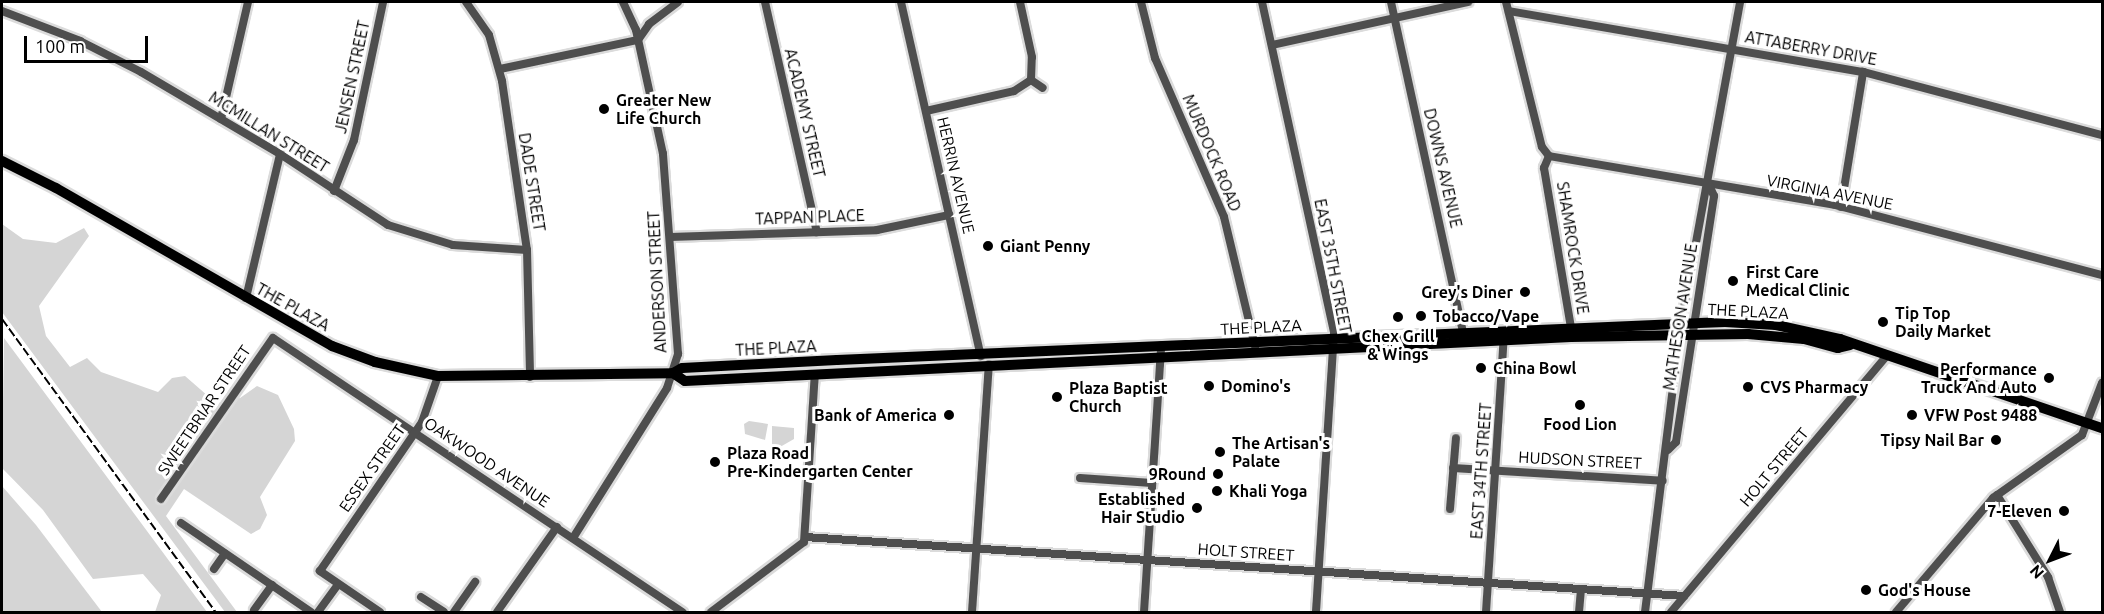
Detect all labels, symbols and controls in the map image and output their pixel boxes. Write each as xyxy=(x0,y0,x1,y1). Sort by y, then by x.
street label: JENSEN STREET xyxy=(331,19,373,135)
scale bar xyxy=(27,24,152,62)
street label: ATTABERRY DRIVE xyxy=(1744,27,1878,69)
text: 100 m xyxy=(35,36,85,56)
street label: ACADEMY STREET xyxy=(781,47,829,179)
street label: MCMILLAN STREET xyxy=(205,87,333,177)
place label: Greater New Life Church xyxy=(616,90,711,128)
street label: MURDOCK ROAD xyxy=(1179,91,1245,215)
marker: Greater New Life Church xyxy=(597,102,611,116)
street label: DOWNS AVENUE xyxy=(1420,106,1466,230)
street label: HERRIN AVENUE xyxy=(933,115,979,235)
street label: DADE STREET xyxy=(515,131,549,233)
street label: VIRGINIA AVENUE xyxy=(1765,170,1895,214)
street label: SHAMROCK DRIVE xyxy=(1553,180,1593,316)
street label: EAST 35TH STREET xyxy=(1311,197,1355,335)
street label: TAPPAN PLACE xyxy=(755,205,865,229)
street label: ANDERSON STREET xyxy=(644,211,670,353)
place label: Giant Penny xyxy=(1000,236,1090,256)
marker: Giant Penny xyxy=(981,239,995,253)
street label: MATHESON AVENUE xyxy=(1659,242,1701,392)
place label: First Care Medical Clinic xyxy=(1746,262,1850,300)
marker: First Care Medical Clinic xyxy=(1724,272,1742,290)
street label: THE PLAZA xyxy=(253,279,333,335)
place label: Grey's Diner xyxy=(1421,282,1513,302)
marker: Grey's Diner xyxy=(1518,285,1532,299)
street label: THE PLAZA xyxy=(1707,299,1789,323)
place label: Tip Top Daily Market xyxy=(1895,303,1991,341)
place label: Tobacco/Vape xyxy=(1433,306,1539,326)
marker: Tobacco/Vape xyxy=(1414,309,1428,323)
marker: Chex Grill & Wings xyxy=(1391,310,1405,324)
street label: THE PLAZA xyxy=(1220,315,1302,339)
marker: Tip Top Daily Market xyxy=(1876,315,1890,329)
place label: Chex Grill & Wings xyxy=(1361,326,1435,364)
street label: THE PLAZA xyxy=(735,336,817,360)
street label: SWEETBRIAR STREET xyxy=(153,341,255,479)
place label: China Bowl xyxy=(1493,358,1576,378)
place label: Performance Truck And Auto xyxy=(1921,359,2037,397)
marker: China Bowl xyxy=(1474,361,1488,375)
marker: Performance Truck And Auto xyxy=(2042,371,2056,385)
place label: Domino's xyxy=(1221,376,1291,396)
place label: CVS Pharmacy xyxy=(1760,377,1868,397)
place label: Plaza Baptist Church xyxy=(1069,378,1168,416)
marker: Domino's xyxy=(1202,379,1216,393)
marker: CVS Pharmacy xyxy=(1741,380,1755,394)
marker: Plaza Baptist Church xyxy=(1050,390,1064,404)
marker: Food Lion xyxy=(1573,398,1587,412)
street label: EAST 34TH STREET xyxy=(1467,402,1495,540)
place label: Bank of America xyxy=(814,405,937,425)
place label: VFW Post 9488 xyxy=(1924,405,2037,425)
marker: Bank of America xyxy=(942,408,956,422)
marker: VFW Post 9488 xyxy=(1905,408,1919,422)
street label: OAKWOOD AVENUE xyxy=(421,413,553,511)
place label: Food Lion xyxy=(1543,414,1617,434)
street label: ESSEX STREET xyxy=(335,421,409,515)
street label: HOLT STREET xyxy=(1736,424,1812,510)
place label: Tipsy Nail Bar xyxy=(1881,430,1984,450)
place label: The Artisan's Palate xyxy=(1232,433,1330,471)
marker: Tipsy Nail Bar xyxy=(1989,433,2003,447)
place label: Plaza Road Pre-Kindergarten Center xyxy=(727,443,913,481)
marker: The Artisan's Palate xyxy=(1213,445,1227,459)
street label: HUDSON STREET xyxy=(1518,447,1642,473)
marker: Plaza Road Pre-Kindergarten Center xyxy=(708,455,722,469)
place label: 9Round xyxy=(1149,464,1206,484)
marker: 9Round xyxy=(1211,467,1225,481)
place label: Khali Yoga xyxy=(1229,481,1308,501)
marker: Khali Yoga xyxy=(1210,484,1224,498)
place label: Established Hair Studio xyxy=(1098,489,1185,527)
marker: Established Hair Studio xyxy=(1190,501,1204,515)
place label: 7-Eleven xyxy=(1987,501,2052,521)
marker: 7-Eleven xyxy=(2057,504,2071,518)
north arrow xyxy=(2020,530,2080,590)
street label: HOLT STREET xyxy=(1197,539,1295,565)
text: N xyxy=(2026,562,2047,583)
place label: God's House xyxy=(1878,580,1971,600)
marker: God's House xyxy=(1859,583,1873,597)

